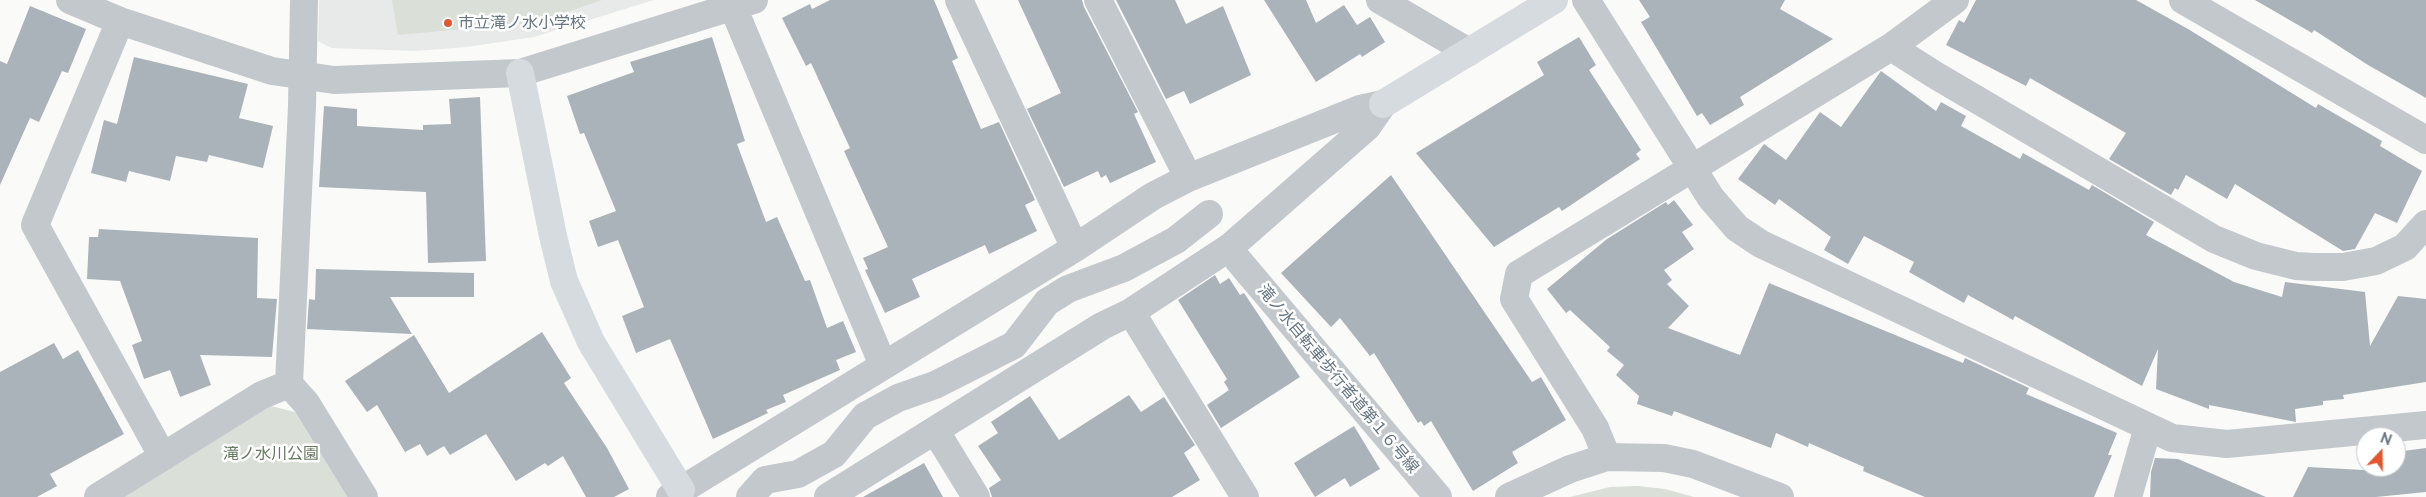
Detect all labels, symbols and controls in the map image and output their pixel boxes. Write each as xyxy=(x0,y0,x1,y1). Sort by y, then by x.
place label: 市立滝ノ水小学校 xyxy=(458,13,586,33)
marker: 市立滝ノ水小学校 xyxy=(442,17,454,29)
street label: 滝ノ水自転車歩行者道第１６号線 xyxy=(1254,281,1422,477)
north arrow xyxy=(2356,427,2406,477)
text: N xyxy=(2378,430,2394,448)
park label: 滝ノ水川公園 xyxy=(223,444,319,464)

